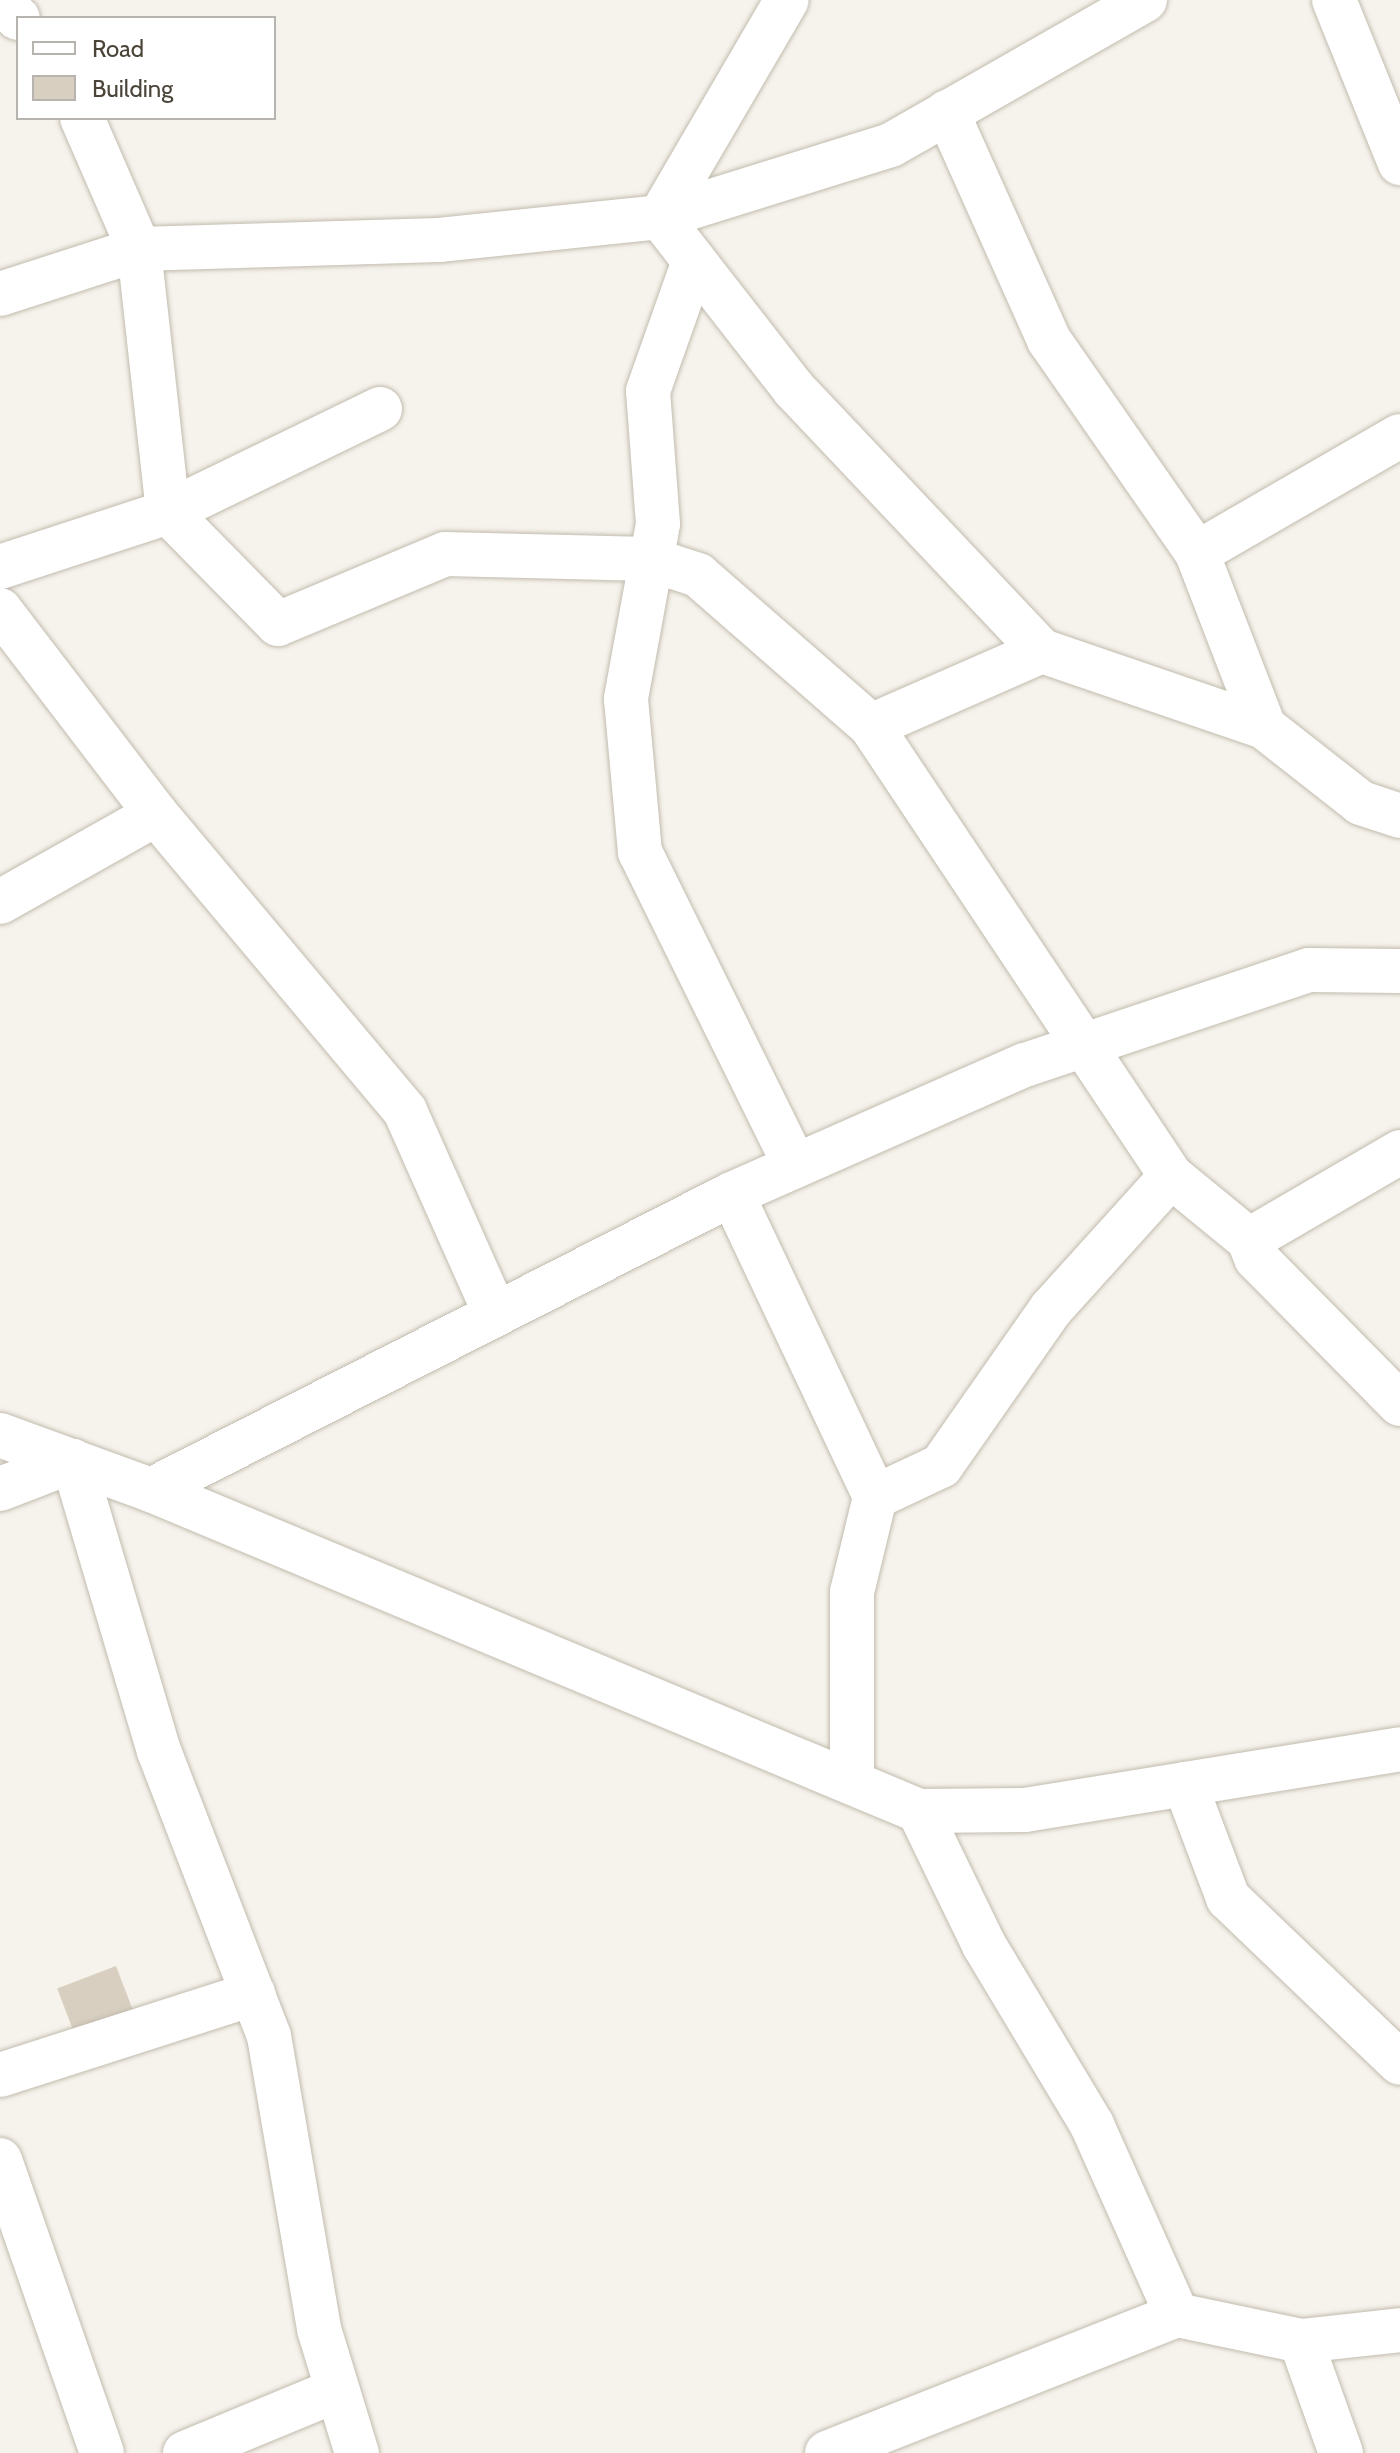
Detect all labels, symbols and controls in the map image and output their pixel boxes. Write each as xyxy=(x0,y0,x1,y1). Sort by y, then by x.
legend xyxy=(16,16,276,120)
text: Road xyxy=(92,34,144,63)
text: Building xyxy=(92,74,173,103)

